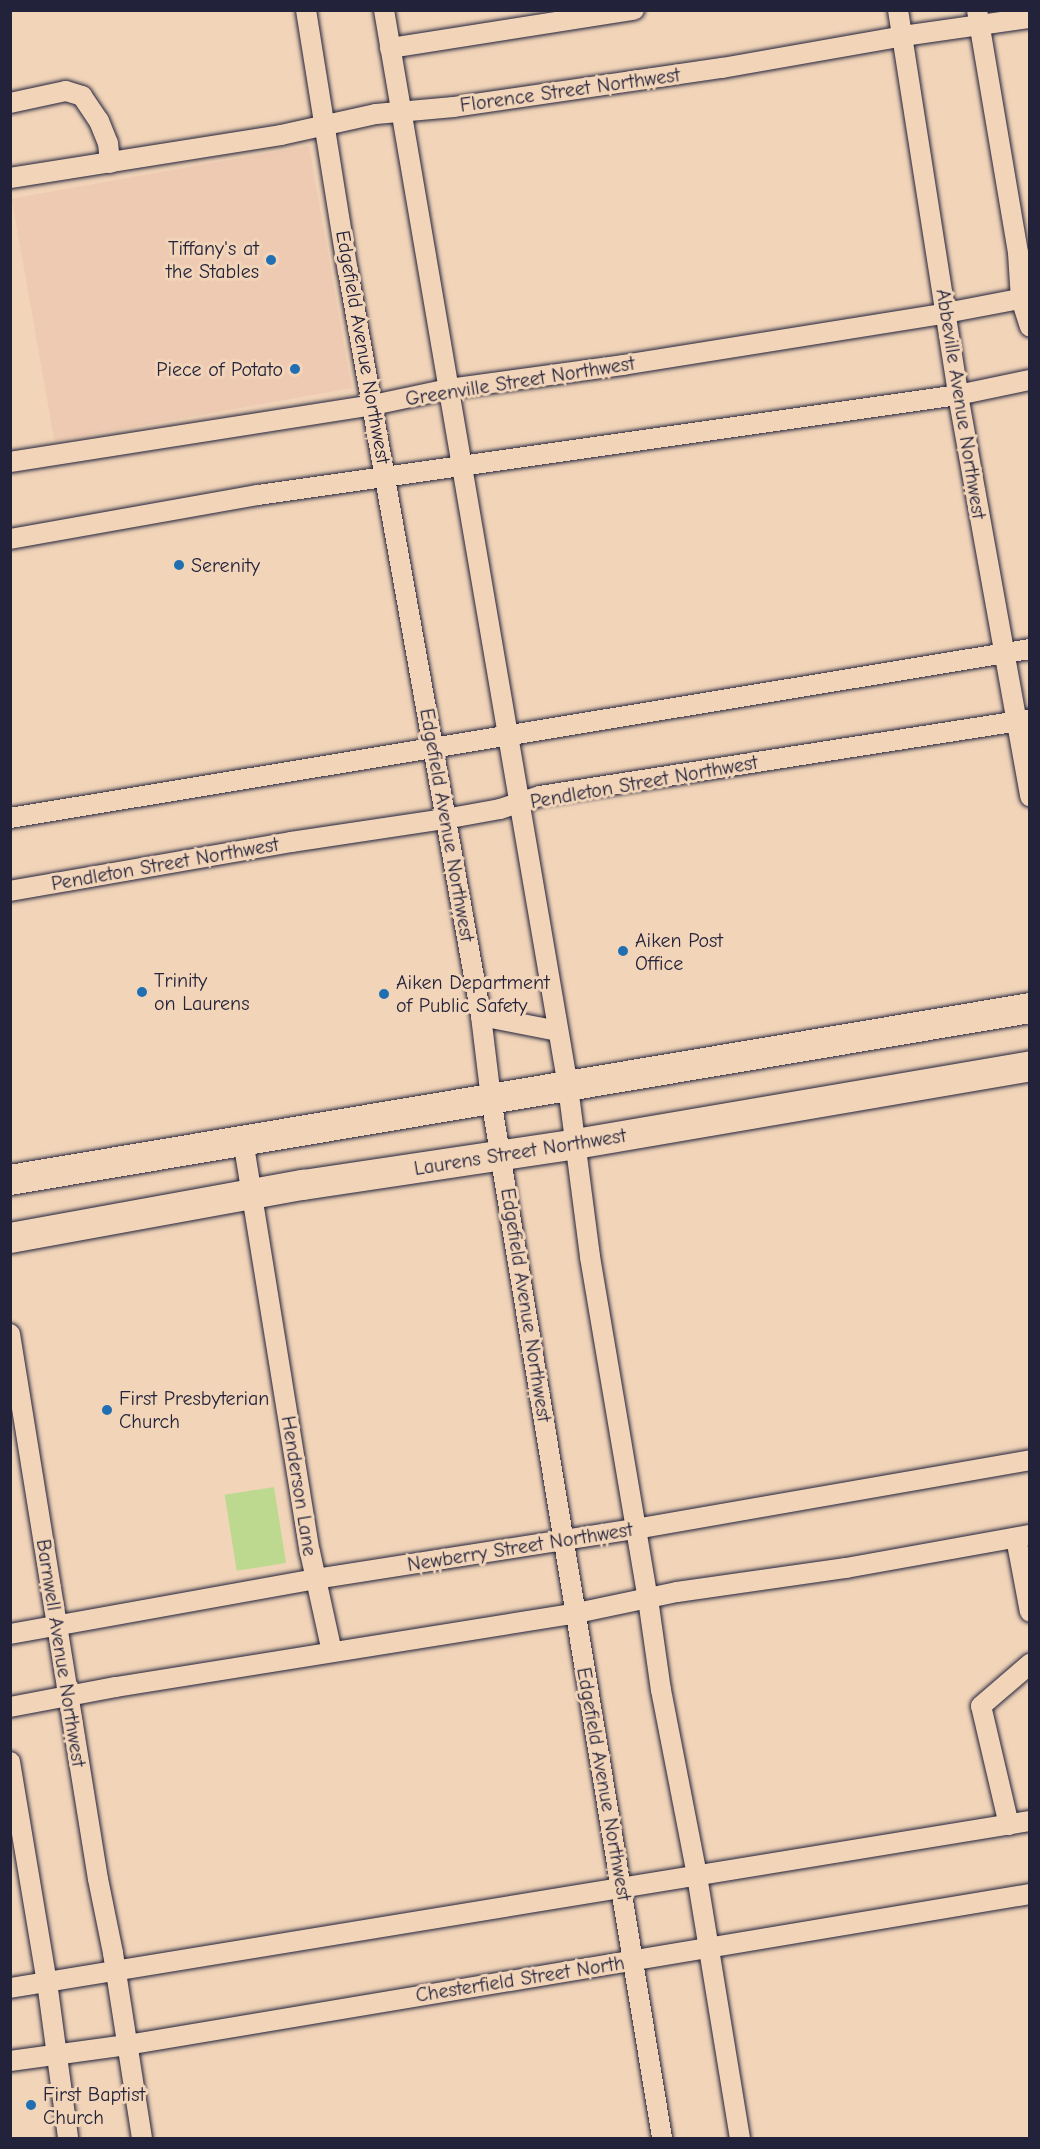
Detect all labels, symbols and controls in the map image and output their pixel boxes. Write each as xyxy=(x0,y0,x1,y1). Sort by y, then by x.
street label: Florence Street Northwest xyxy=(458,63,682,117)
street label: Edgefield Avenue Northwest xyxy=(331,228,395,466)
place label: Tiffany's at the Stables xyxy=(166,237,259,284)
marker: Tiffany's at the Stables xyxy=(264,253,278,267)
street label: Abbeville Avenue Northwest xyxy=(931,287,991,521)
street label: Greenville Street Northwest xyxy=(404,351,636,411)
place label: Piece of Potato xyxy=(156,357,283,381)
marker: Piece of Potato xyxy=(288,362,302,376)
place label: Serenity xyxy=(191,553,260,577)
marker: Serenity xyxy=(172,558,186,572)
street label: Edgefield Avenue Northwest xyxy=(415,706,479,944)
street label: Pendleton Street Northwest xyxy=(528,750,760,814)
street label: Pendleton Street Northwest xyxy=(49,832,281,896)
place label: Aiken Post Office xyxy=(635,928,723,975)
marker: Aiken Post Office xyxy=(616,944,630,958)
place label: Trinity on Laurens xyxy=(154,969,249,1016)
place label: Aiken Department of Public Safety xyxy=(396,970,550,1017)
marker: Trinity on Laurens xyxy=(135,985,149,999)
marker: Aiken Department of Public Safety xyxy=(377,987,391,1001)
street label: Laurens Street Northwest xyxy=(412,1123,628,1181)
street label: Edgefield Avenue Northwest xyxy=(496,1186,556,1424)
place label: First Presbyterian Church xyxy=(119,1386,269,1433)
marker: First Presbyterian Church xyxy=(100,1403,114,1417)
street label: Henderson Lane xyxy=(276,1414,322,1558)
street label: Newberry Street Northwest xyxy=(406,1517,634,1577)
street label: Barnwell Avenue Northwest xyxy=(31,1537,91,1769)
street label: Edgefield Avenue Northwest xyxy=(572,1665,636,1903)
street label: Chesterfield Street North xyxy=(414,1951,626,2007)
place label: First Baptist Church xyxy=(43,2082,145,2129)
marker: First Baptist Church xyxy=(24,2098,38,2112)

